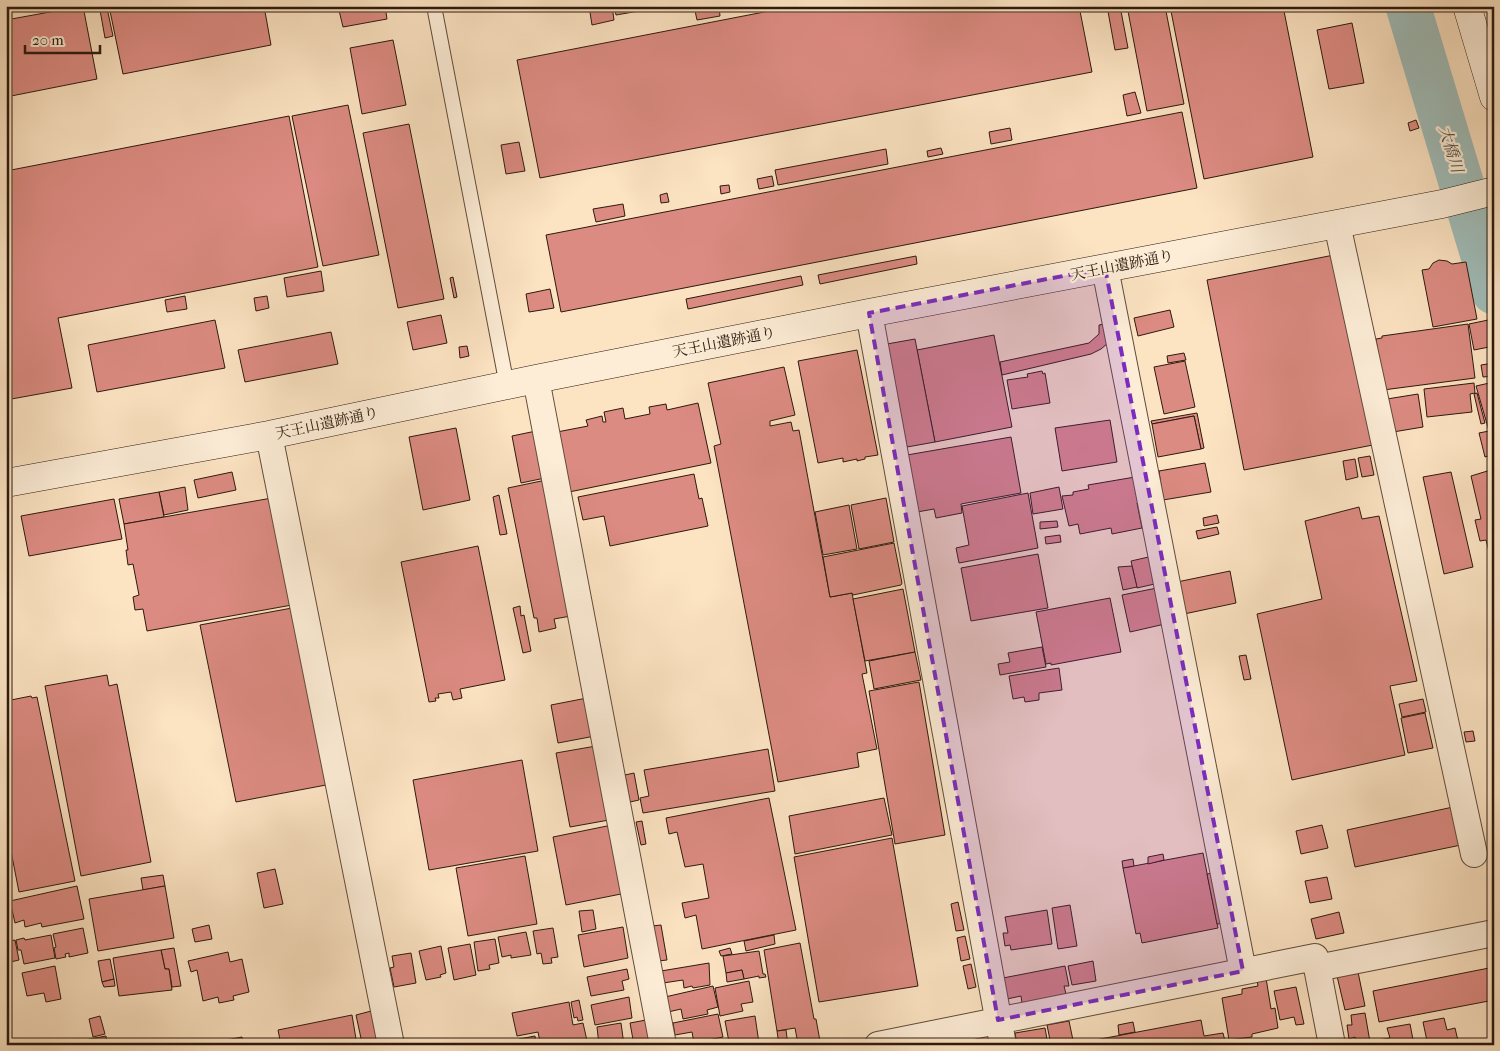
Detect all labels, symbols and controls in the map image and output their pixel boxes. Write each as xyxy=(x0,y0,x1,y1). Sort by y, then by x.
scale bar xyxy=(25,22,100,54)
text: 20 m xyxy=(32,31,64,49)
water label: 大橋川 xyxy=(1435,123,1468,177)
street label: 天王山遺跡通り xyxy=(1069,246,1175,284)
street label: 天王山遺跡通り xyxy=(671,323,777,361)
street label: 天王山遺跡通り xyxy=(274,403,380,443)

